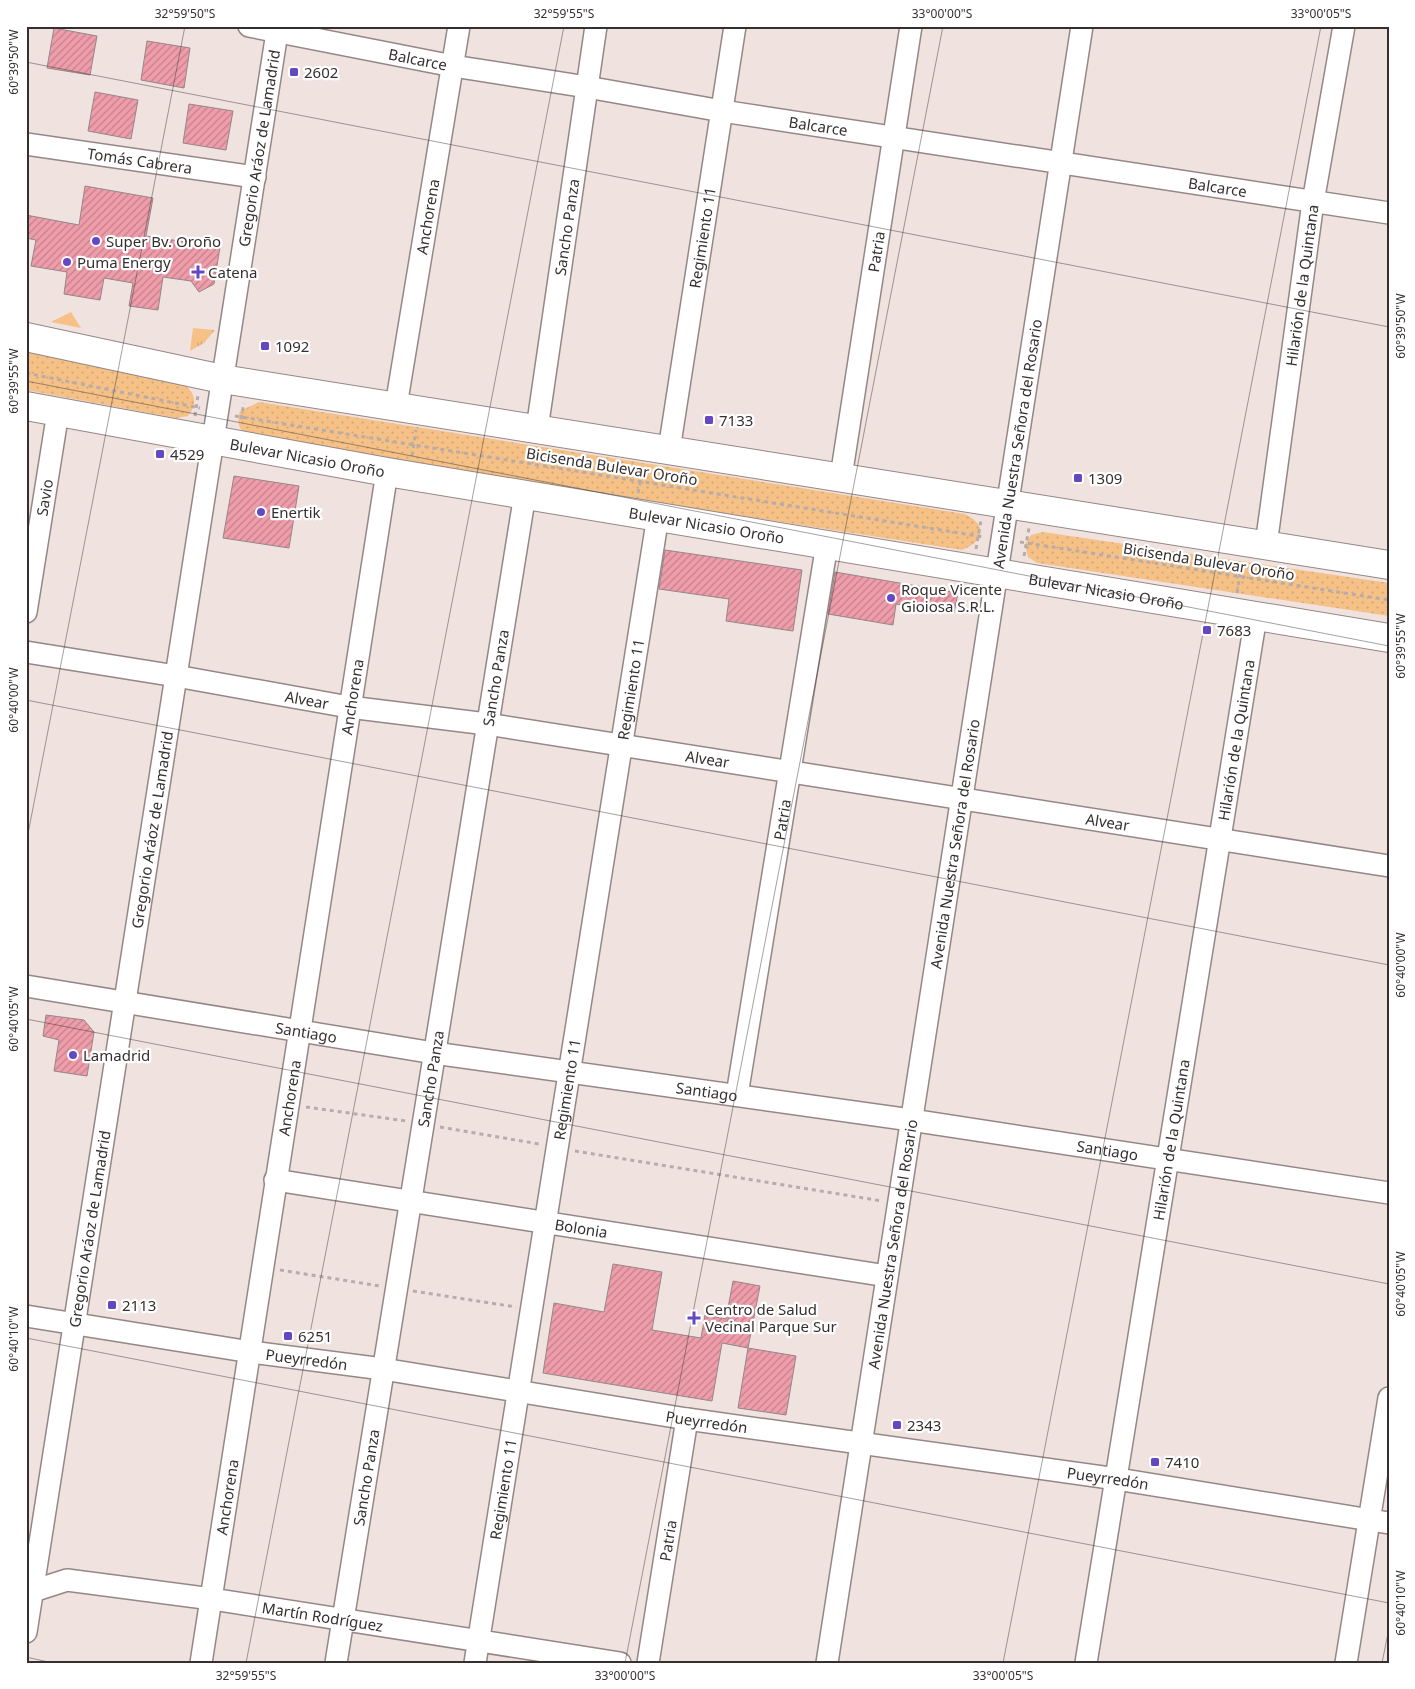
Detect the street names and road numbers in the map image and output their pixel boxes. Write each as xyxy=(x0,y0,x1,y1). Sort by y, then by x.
street label: Balcarce xyxy=(387,44,449,75)
street label: Gregorio Aráoz de Lamadrid xyxy=(233,48,284,248)
street label: Balcarce xyxy=(787,111,849,140)
street label: Tomás Cabrera xyxy=(86,143,194,178)
street label: Balcarce xyxy=(1187,172,1248,201)
street label: Anchorena xyxy=(411,177,444,256)
street label: Sancho Panza xyxy=(550,177,584,277)
street label: Regimiento 11 xyxy=(684,186,720,290)
street label: Hilarión de la Quintana xyxy=(1281,203,1323,368)
street label: Patria xyxy=(863,230,889,274)
street label: Avenida Nuestra Señora del Rosario xyxy=(988,317,1046,570)
street label: Bulevar Nicasio Oroño xyxy=(228,433,386,481)
street label: Bicisenda Bulevar Oroño xyxy=(525,443,699,489)
street label: Savio xyxy=(32,477,57,517)
street label: Bulevar Nicasio Oroño xyxy=(627,502,786,548)
street label: Bicisenda Bulevar Oroño xyxy=(1122,538,1296,584)
street label: Bulevar Nicasio Oroño xyxy=(1027,568,1185,614)
street label: Sancho Panza xyxy=(478,628,513,728)
street label: Regimiento 11 xyxy=(612,637,648,741)
street label: Anchorena xyxy=(336,657,368,736)
street label: Hilarión de la Quintana xyxy=(1213,658,1259,822)
street label: Alvear xyxy=(283,686,331,713)
street label: Avenida Nuestra Señora del Rosario xyxy=(925,718,984,970)
street label: Gregorio Aráoz de Lamadrid xyxy=(127,730,177,930)
street label: Alvear xyxy=(684,745,731,772)
street label: Patria xyxy=(769,798,795,842)
street label: Alvear xyxy=(1084,808,1131,835)
street label: Santiago xyxy=(274,1017,338,1047)
street label: Sancho Panza xyxy=(413,1029,448,1128)
street label: Regimiento 11 xyxy=(549,1037,584,1141)
street label: Hilarión de la Quintana xyxy=(1148,1058,1194,1222)
street label: Anchorena xyxy=(273,1059,305,1137)
street label: Santiago xyxy=(675,1077,739,1106)
street label: Avenida Nuestra Señora del Rosario xyxy=(863,1118,922,1370)
street label: Gregorio Aráoz de Lamadrid xyxy=(64,1129,115,1329)
street label: Santiago xyxy=(1075,1135,1140,1165)
street label: Bolonia xyxy=(553,1214,609,1242)
street label: Pueyrredón xyxy=(265,1344,349,1374)
street label: Pueyrredón xyxy=(664,1406,749,1437)
street label: Sancho Panza xyxy=(348,1428,384,1527)
street label: Regimiento 11 xyxy=(485,1437,521,1541)
street label: Anchorena xyxy=(211,1458,243,1536)
street label: Pueyrredón xyxy=(1066,1462,1150,1494)
street label: Patria xyxy=(654,1519,681,1563)
street label: Martín Rodríguez xyxy=(261,1597,385,1636)

